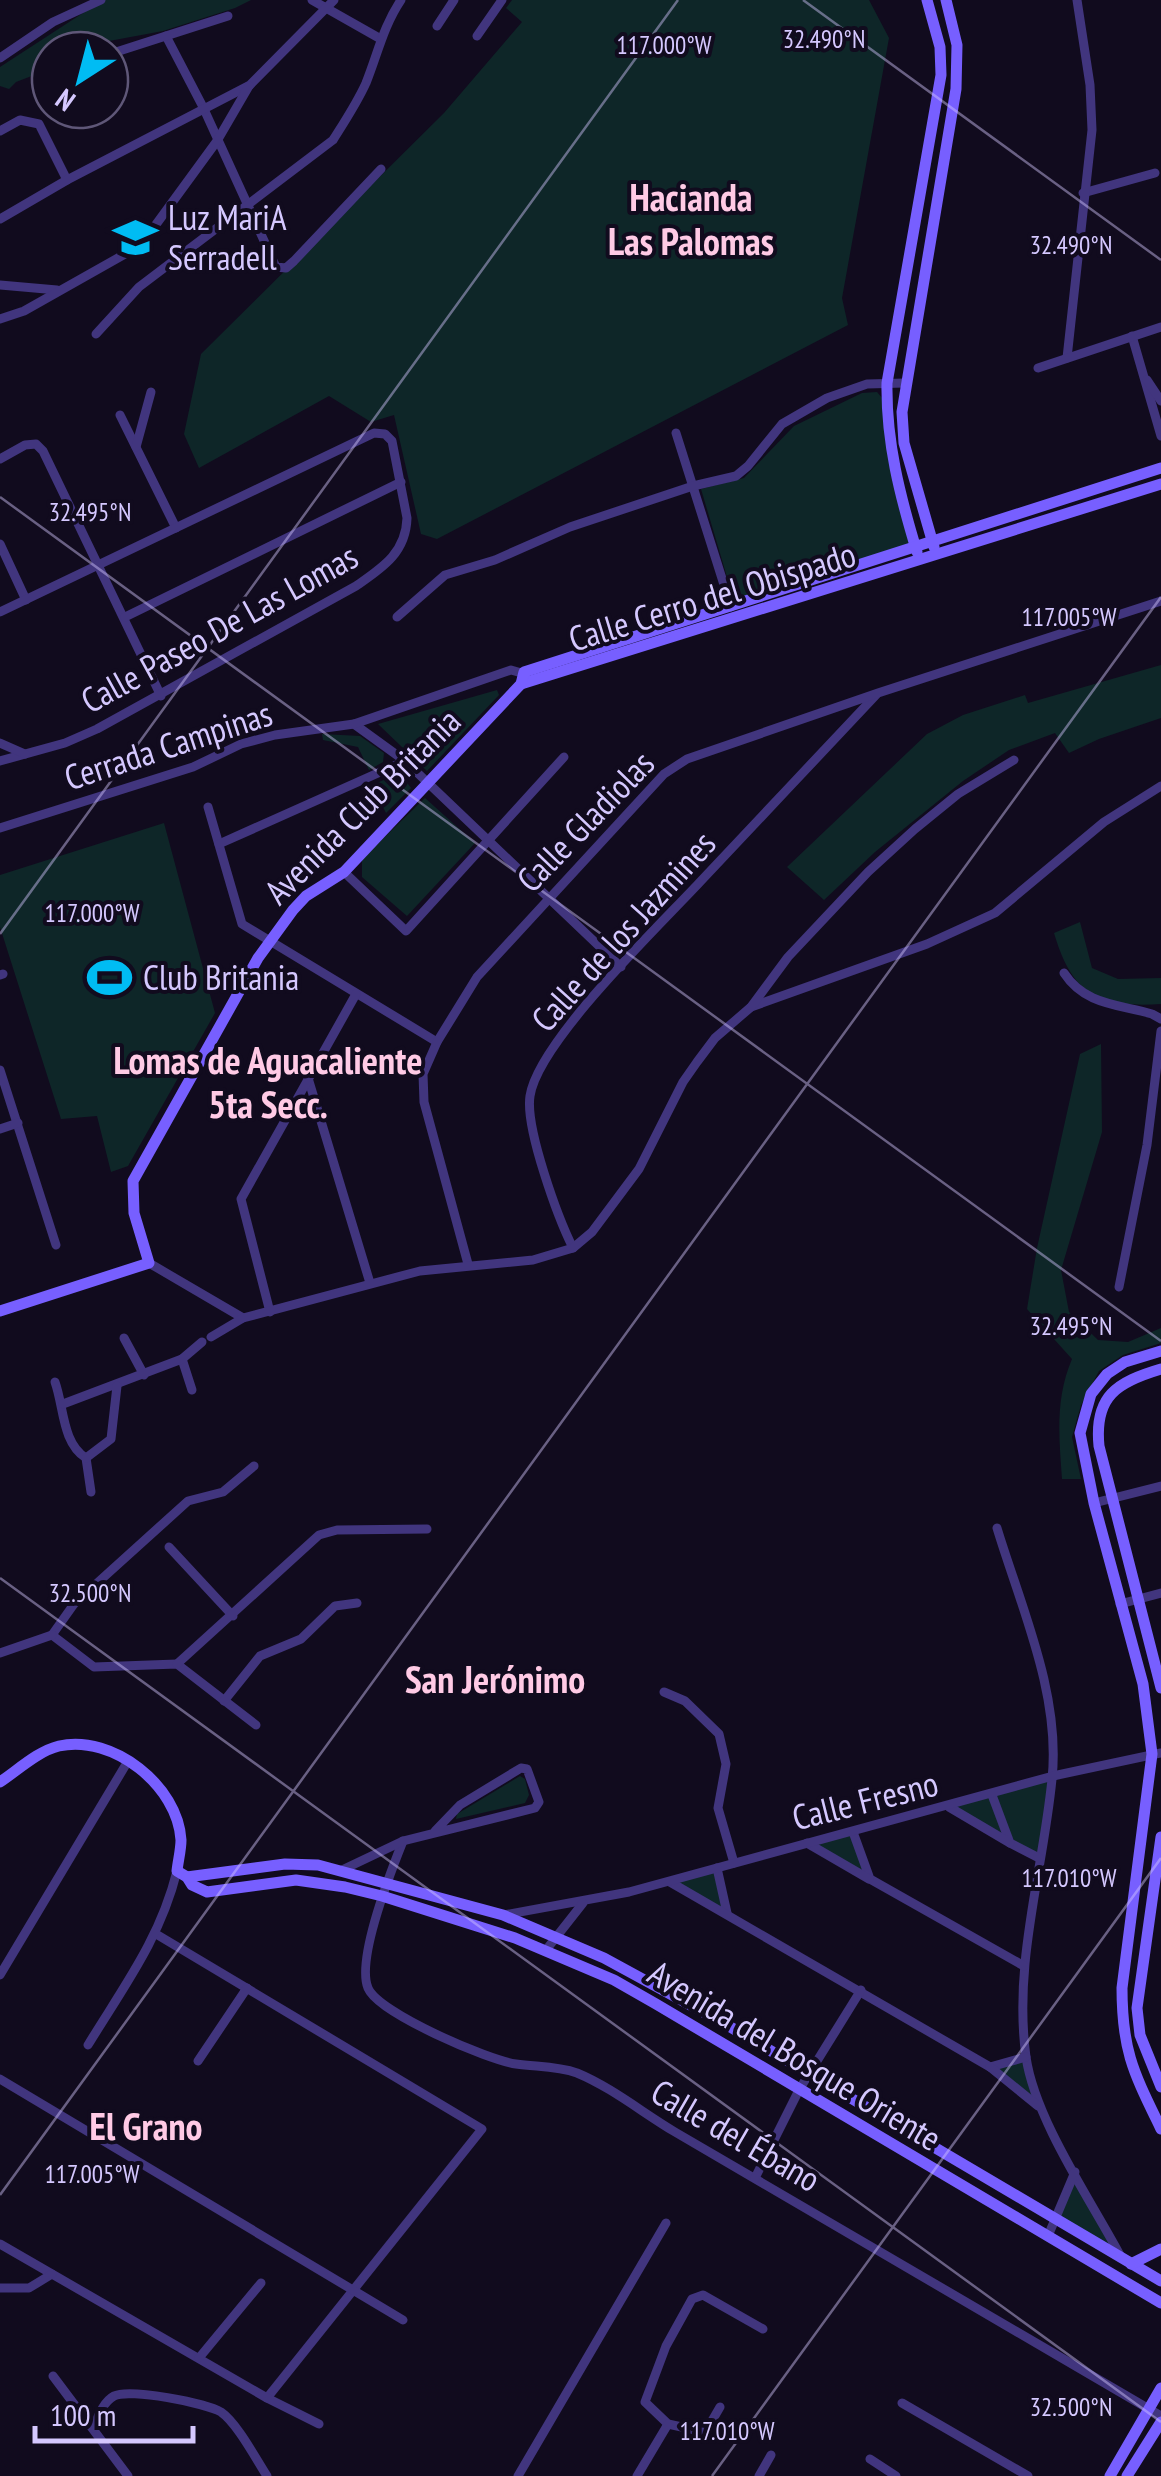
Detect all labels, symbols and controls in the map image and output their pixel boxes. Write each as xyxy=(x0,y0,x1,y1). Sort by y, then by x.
text: 32.490°N xyxy=(783,23,865,55)
text: 117.000°W xyxy=(616,29,712,61)
north arrow xyxy=(30,30,130,130)
text: N xyxy=(48,81,82,120)
district label: Hacianda Las Palomas xyxy=(608,172,774,265)
place label: Luz MariA Serradell xyxy=(168,194,287,280)
school or university icon: Luz MariA Serradell xyxy=(111,213,159,261)
text: 32.490°N xyxy=(1030,229,1112,261)
text: 32.495°N xyxy=(49,496,131,528)
street label: Calle Cerro del Obispado xyxy=(563,531,861,661)
street label: Calle Paseo De Las Lomas xyxy=(73,533,365,723)
text: 117.005°W xyxy=(1021,601,1117,633)
street label: Cerrada Campinas xyxy=(58,690,278,800)
street label: Avenida Club Britania xyxy=(254,698,470,914)
street label: Calle Gladiolas xyxy=(506,741,664,901)
street label: Calle de los Jazmines xyxy=(521,821,725,1041)
text: 117.000°W xyxy=(44,897,140,929)
sports icon: Club Britania xyxy=(86,953,134,1001)
place label: Club Britania xyxy=(143,954,299,1000)
district label: Lomas de Aguacaliente 5ta Secc. xyxy=(113,1035,423,1128)
text: 32.495°N xyxy=(1030,1310,1112,1342)
text: 32.500°N xyxy=(49,1577,131,1609)
district label: San Jerónimo xyxy=(405,1654,585,1703)
street label: Calle Fresno xyxy=(787,1760,943,1840)
text: 117.010°W xyxy=(1021,1862,1117,1894)
street label: Avenida del Bosque Oriente xyxy=(640,1949,950,2161)
street label: Calle del Ébano xyxy=(643,2068,829,2202)
district label: El Grano xyxy=(90,2101,202,2150)
text: 117.005°W xyxy=(44,2158,140,2190)
scale bar xyxy=(35,2381,192,2443)
text: 32.500°N xyxy=(1030,2391,1112,2423)
text: 100 m xyxy=(50,2395,116,2434)
text: 117.010°W xyxy=(679,2415,775,2447)

